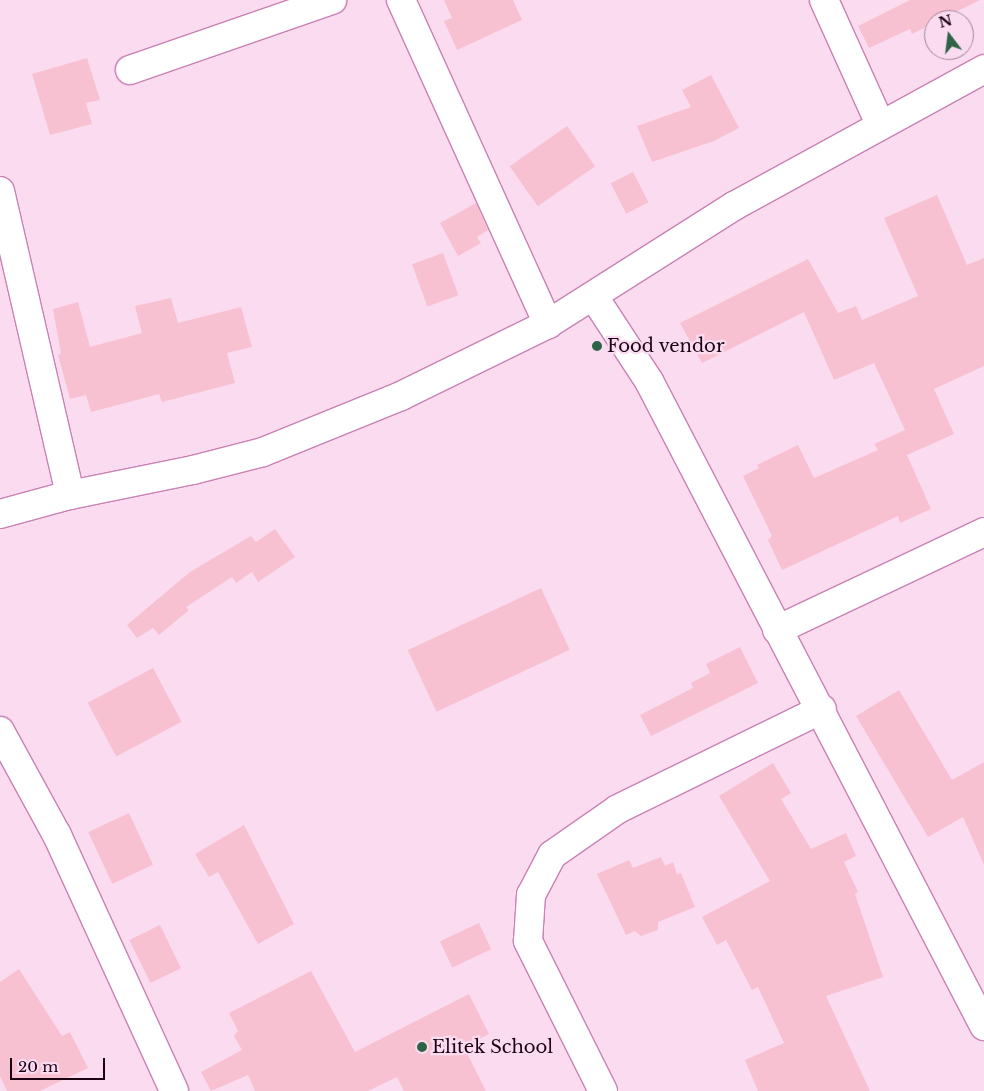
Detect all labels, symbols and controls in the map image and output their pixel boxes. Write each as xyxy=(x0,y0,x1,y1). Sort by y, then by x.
north arrow xyxy=(924,10,974,60)
text: N xyxy=(937,11,954,32)
place label: Food vendor xyxy=(607,335,725,357)
marker: Food vendor xyxy=(591,340,603,352)
place label: Elitek School xyxy=(432,1036,553,1058)
marker: Elitek School xyxy=(416,1041,428,1053)
scale bar xyxy=(12,1048,108,1080)
text: 20 m xyxy=(18,1057,58,1076)

